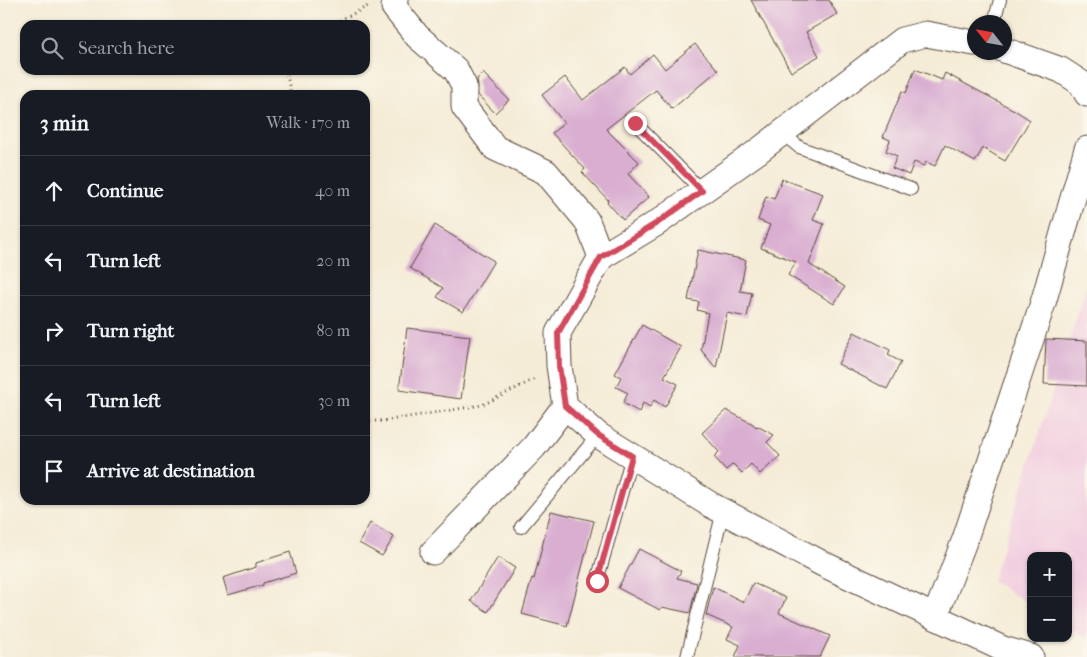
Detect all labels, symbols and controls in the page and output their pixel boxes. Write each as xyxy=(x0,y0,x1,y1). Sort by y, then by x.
north arrow xyxy=(967,15,1012,60)
search box xyxy=(20,20,370,75)
icon: search xyxy=(38,34,66,62)
text: Search here xyxy=(78,37,174,59)
text: 3 min xyxy=(40,111,89,135)
route end xyxy=(624,112,647,135)
text: Walk · 170 m xyxy=(266,113,350,132)
icon: ahead xyxy=(40,177,68,205)
text: Continue xyxy=(87,180,163,202)
text: 40 m xyxy=(315,181,350,200)
icon: left xyxy=(40,247,68,275)
text: Turn left xyxy=(87,250,161,272)
text: 20 m xyxy=(316,251,350,270)
icon: right xyxy=(40,317,68,345)
text: Turn right xyxy=(87,320,174,342)
text: 80 m xyxy=(316,321,350,340)
icon: left xyxy=(40,387,68,415)
text: Turn left xyxy=(87,390,161,412)
text: 30 m xyxy=(318,391,350,410)
icon: arrive xyxy=(40,457,68,485)
text: Arrive at destination xyxy=(87,460,255,482)
map controls xyxy=(1027,552,1072,642)
button: + xyxy=(1027,552,1072,597)
route start xyxy=(586,570,609,593)
button: − xyxy=(1027,597,1072,642)

